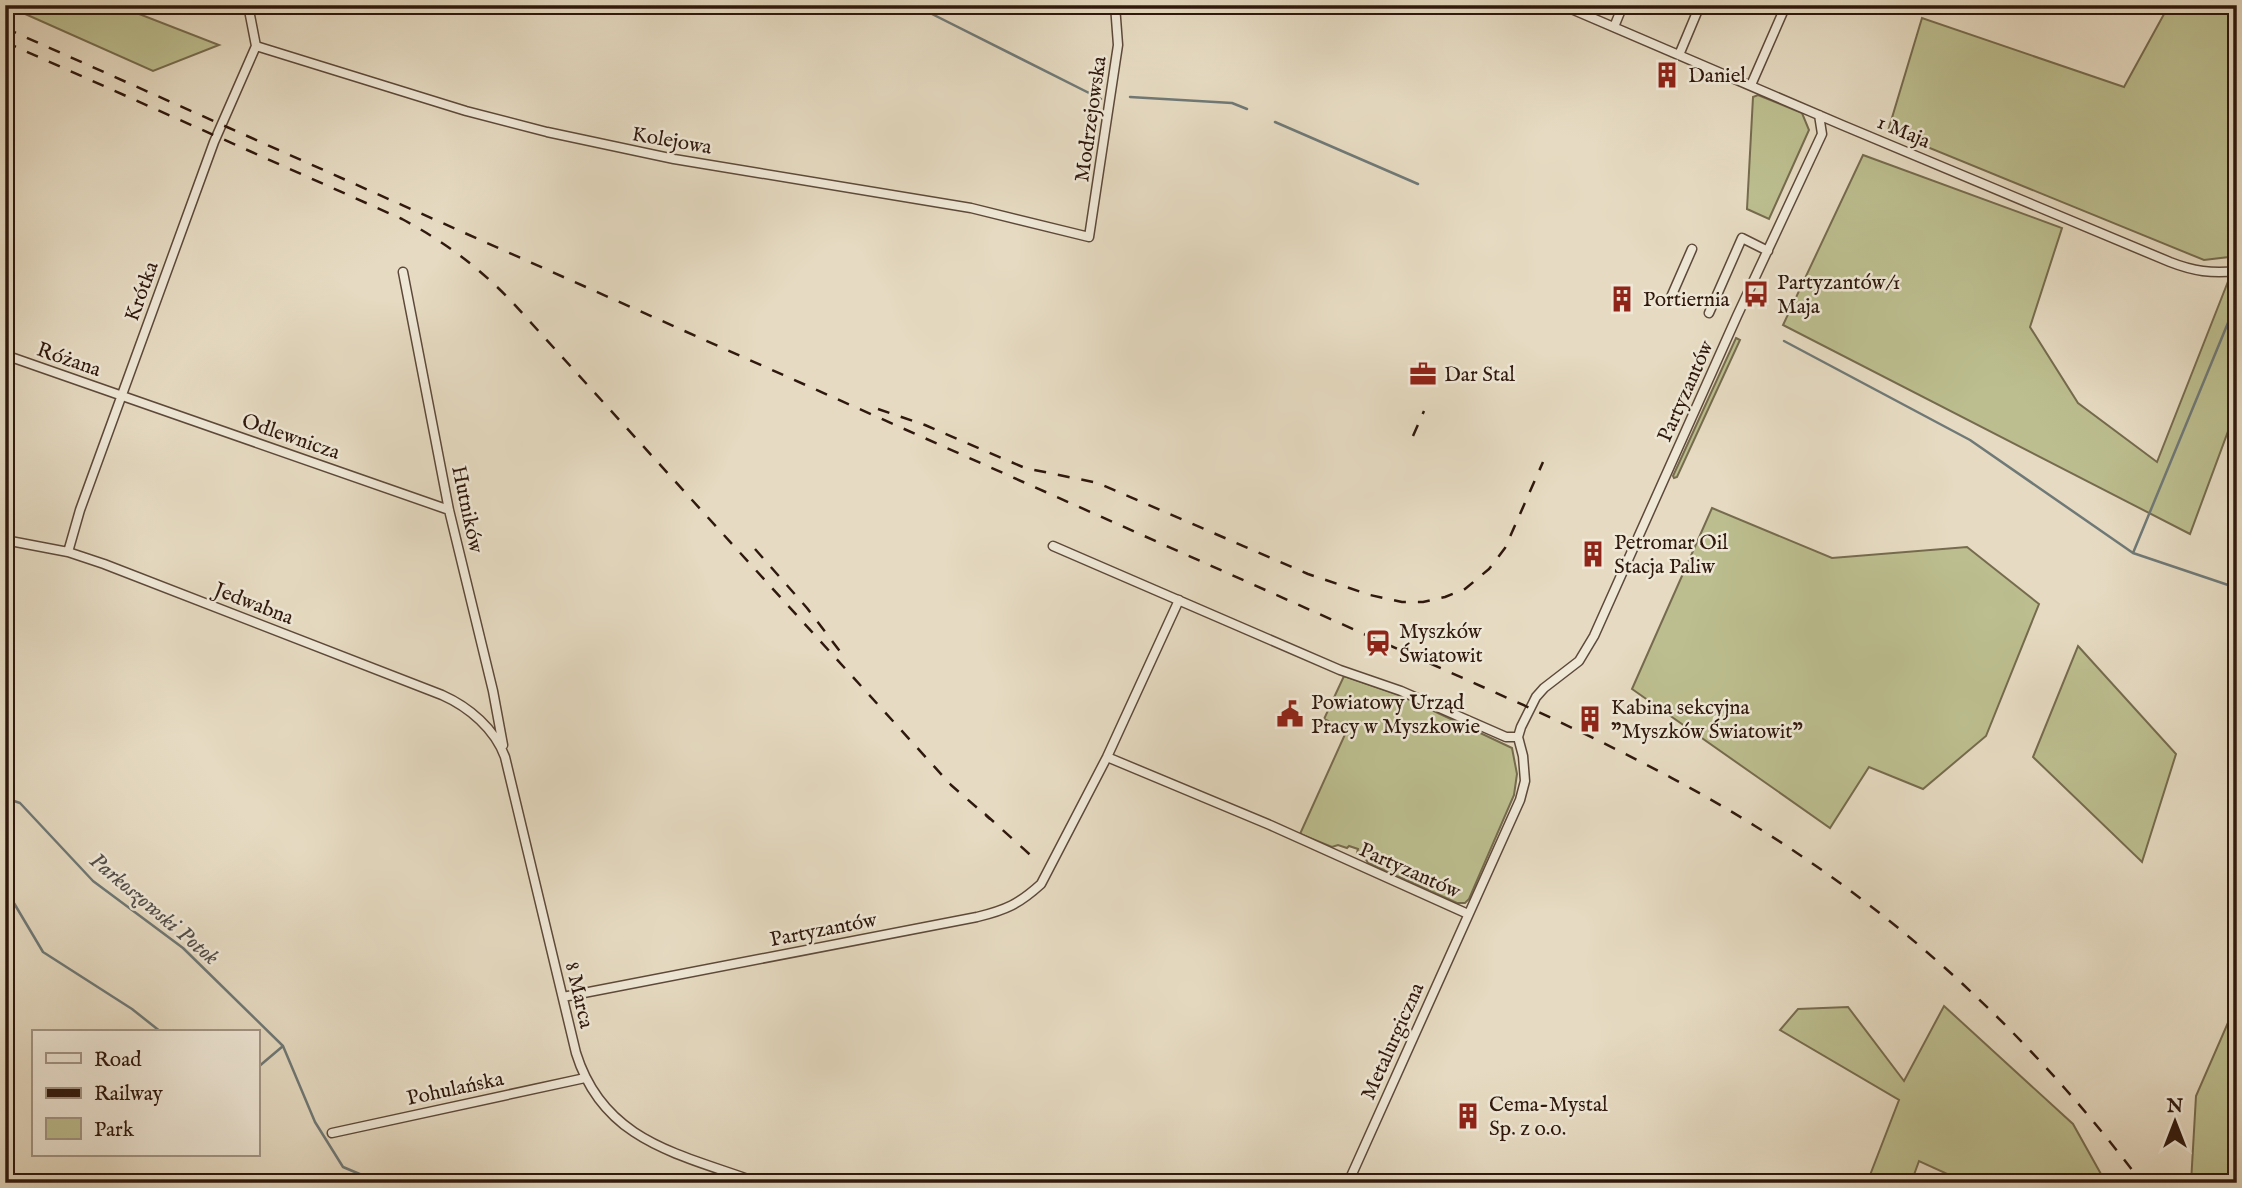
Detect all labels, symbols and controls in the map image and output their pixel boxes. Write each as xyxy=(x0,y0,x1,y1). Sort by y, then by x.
street label: Modrzejowska xyxy=(1069,54,1114,184)
building icon: Daniel xyxy=(1652,60,1682,90)
place label: Daniel xyxy=(1688,63,1746,90)
street label: 1 Maja xyxy=(1873,109,1935,156)
street label: Kolejowa xyxy=(630,121,715,162)
street label: Krótka xyxy=(119,257,166,325)
place label: Partyzantów/1 Maja xyxy=(1777,270,1900,321)
bus stop icon: Partyzantów/1 Maja xyxy=(1741,279,1771,309)
building icon: Portiernia xyxy=(1607,284,1637,314)
place label: Portiernia xyxy=(1643,287,1731,314)
street label: Partyzantów xyxy=(1652,336,1721,447)
street label: Różana xyxy=(33,337,105,384)
office icon: Dar Stal xyxy=(1408,359,1438,389)
place label: Dar Stal xyxy=(1444,362,1515,389)
street label: Odlewnicza xyxy=(238,408,344,467)
street label: Hutników xyxy=(444,463,489,557)
place label: Petromar Oil Stacja Paliw xyxy=(1614,530,1728,581)
building icon: Petromar Oil Stacja Paliw xyxy=(1578,539,1608,569)
street label: Jedwabna xyxy=(208,576,298,632)
place label: Myszków Światowit xyxy=(1399,619,1483,670)
station icon: Myszków Światowit xyxy=(1363,628,1393,658)
place label: Powiatowy Urząd Pracy w Myszkowie xyxy=(1311,690,1480,741)
place label: Kabina sekcyjna "Myszków Światowit" xyxy=(1611,695,1803,746)
public building icon: Powiatowy Urząd Pracy w Myszkowie xyxy=(1275,699,1305,729)
building icon: Kabina sekcyjna "Myszków Światowit" xyxy=(1575,704,1605,734)
street label: Partyzantów xyxy=(1354,837,1465,906)
water label: Parkoszowski Potok xyxy=(83,846,225,972)
street label: Partyzantów xyxy=(768,907,880,954)
street label: 8 Marca xyxy=(558,959,599,1032)
street label: Metalurgiczna xyxy=(1355,978,1432,1104)
legend xyxy=(32,1030,259,1156)
text: Road xyxy=(94,1047,142,1074)
street label: Pohulańska xyxy=(404,1066,507,1113)
text: Railway xyxy=(94,1081,164,1108)
north arrow xyxy=(2140,1086,2210,1156)
place label: Cema-Mystal Sp. z o.o. xyxy=(1489,1092,1608,1143)
text: N xyxy=(2166,1095,2184,1119)
building icon: Cema-Mystal Sp. z o.o. xyxy=(1453,1101,1483,1131)
text: Park xyxy=(94,1117,135,1144)

